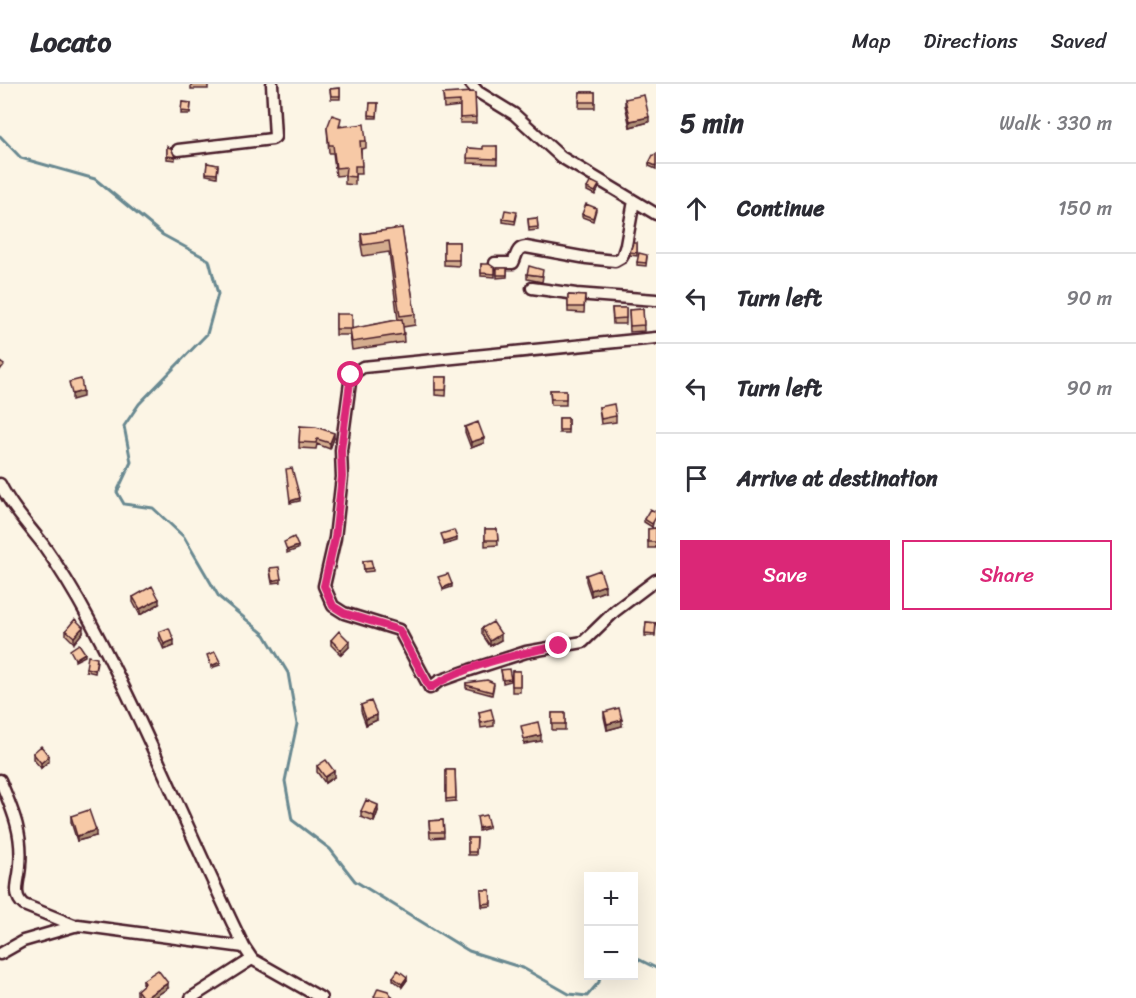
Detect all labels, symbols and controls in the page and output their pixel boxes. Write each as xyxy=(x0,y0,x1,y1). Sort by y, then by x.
text: Locato xyxy=(30,17,111,66)
text: Map xyxy=(852,22,890,60)
text: Directions xyxy=(923,22,1018,60)
text: Saved xyxy=(1051,22,1106,60)
text: 5 min xyxy=(680,100,744,146)
text: Walk · 330 m xyxy=(999,106,1112,141)
text: Continue xyxy=(737,189,825,228)
text: 150 m xyxy=(1058,191,1112,226)
icon: ahead xyxy=(680,192,713,225)
text: Turn left xyxy=(737,279,822,318)
text: 90 m xyxy=(1067,281,1112,316)
icon: left xyxy=(680,282,713,315)
route start xyxy=(337,361,363,387)
text: Turn left xyxy=(737,369,822,408)
text: 90 m xyxy=(1067,371,1112,406)
icon: left xyxy=(680,372,713,405)
text: Arrive at destination xyxy=(737,459,938,498)
icon: arrive xyxy=(680,462,713,495)
button: Save xyxy=(680,540,890,610)
button: Share xyxy=(902,540,1112,610)
route end xyxy=(545,632,571,658)
map controls xyxy=(584,872,638,980)
button: + xyxy=(584,872,638,926)
button: − xyxy=(584,926,638,980)

